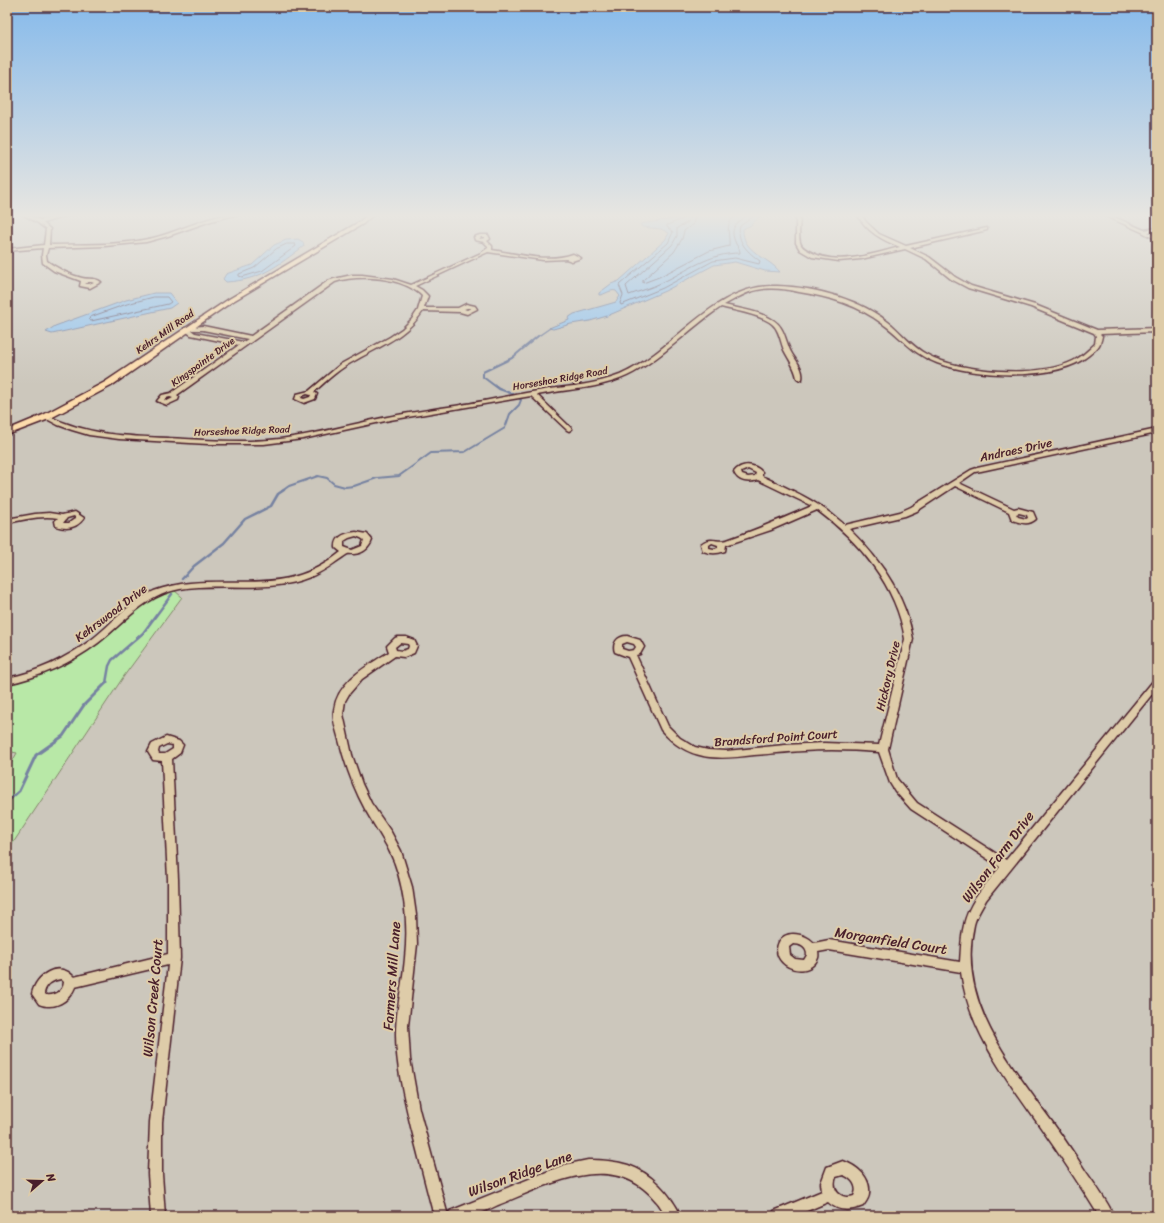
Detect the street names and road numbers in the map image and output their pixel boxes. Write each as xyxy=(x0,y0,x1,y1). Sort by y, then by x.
street label: Kehrs Mill Road xyxy=(132,305,199,359)
street label: Kingspointe Drive xyxy=(167,332,239,392)
street label: Horseshoe Ridge Road xyxy=(511,362,610,396)
street label: Horseshoe Ridge Road xyxy=(194,420,291,442)
street label: Andraes Drive xyxy=(977,432,1054,469)
street label: Kehrswood Drive xyxy=(70,578,152,648)
street label: Hickory Drive xyxy=(869,639,907,713)
street label: Brandsford Point Court xyxy=(714,723,838,753)
street label: Wilson Farm Drive xyxy=(955,806,1041,908)
street label: Morganfield Court xyxy=(833,920,949,962)
street label: Farmers Mill Lane xyxy=(376,921,408,1031)
street label: Wilson Creek Court xyxy=(135,938,171,1058)
street label: Wilson Ridge Lane xyxy=(465,1144,576,1204)

